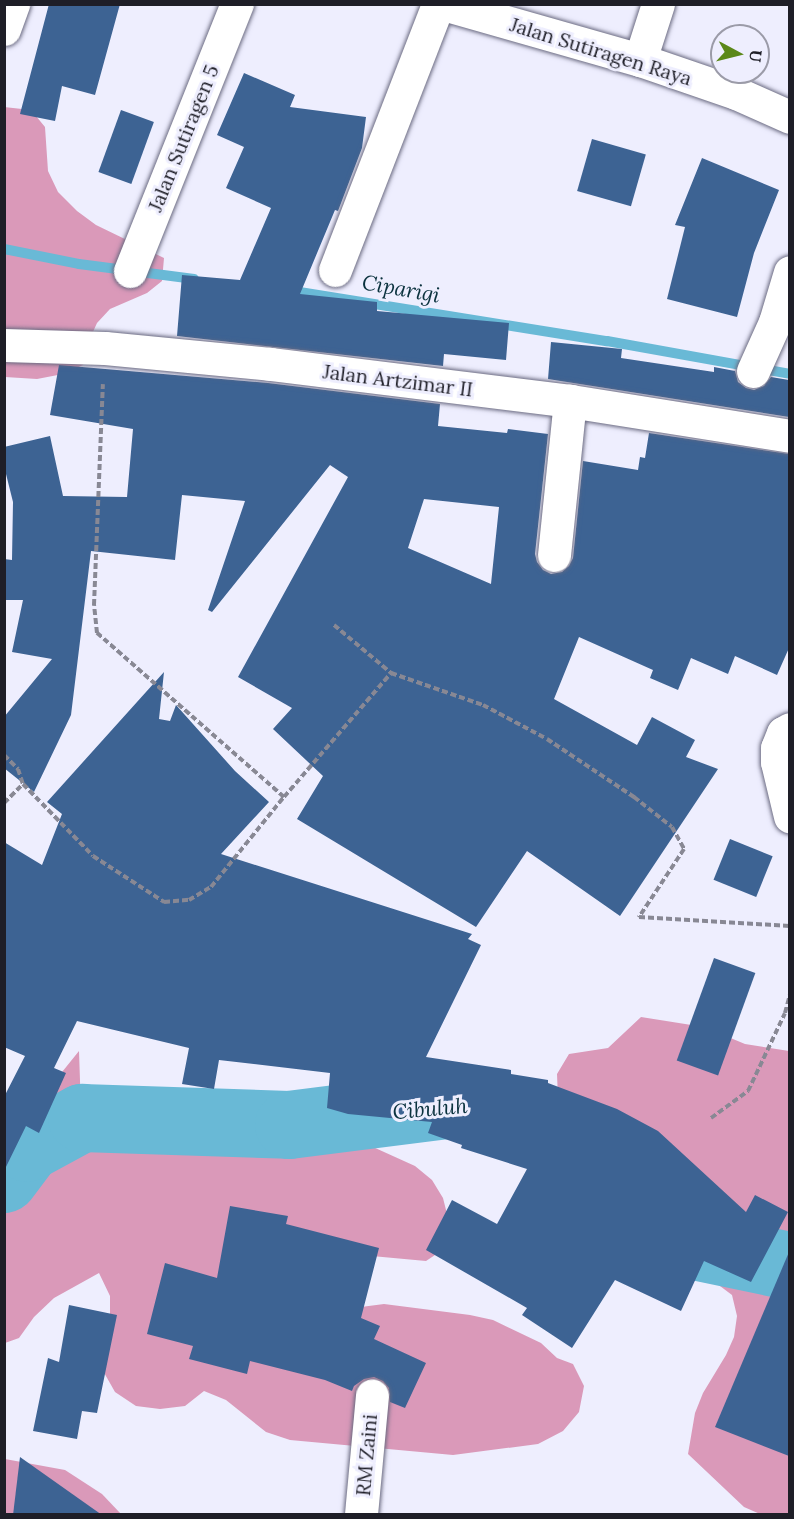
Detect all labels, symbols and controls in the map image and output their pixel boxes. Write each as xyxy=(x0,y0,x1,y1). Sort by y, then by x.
street label: Jalan Sutiragen Raya xyxy=(507,12,695,90)
north arrow xyxy=(710,24,770,84)
text: U xyxy=(745,49,767,63)
street label: Jalan Sutiragen 5 xyxy=(143,61,223,215)
water label: Ciparigi xyxy=(360,270,442,308)
street label: Jalan Artzimar II xyxy=(322,359,474,401)
water label: Cibuluh xyxy=(392,1093,468,1125)
street label: RM Zaini xyxy=(350,1413,382,1497)

